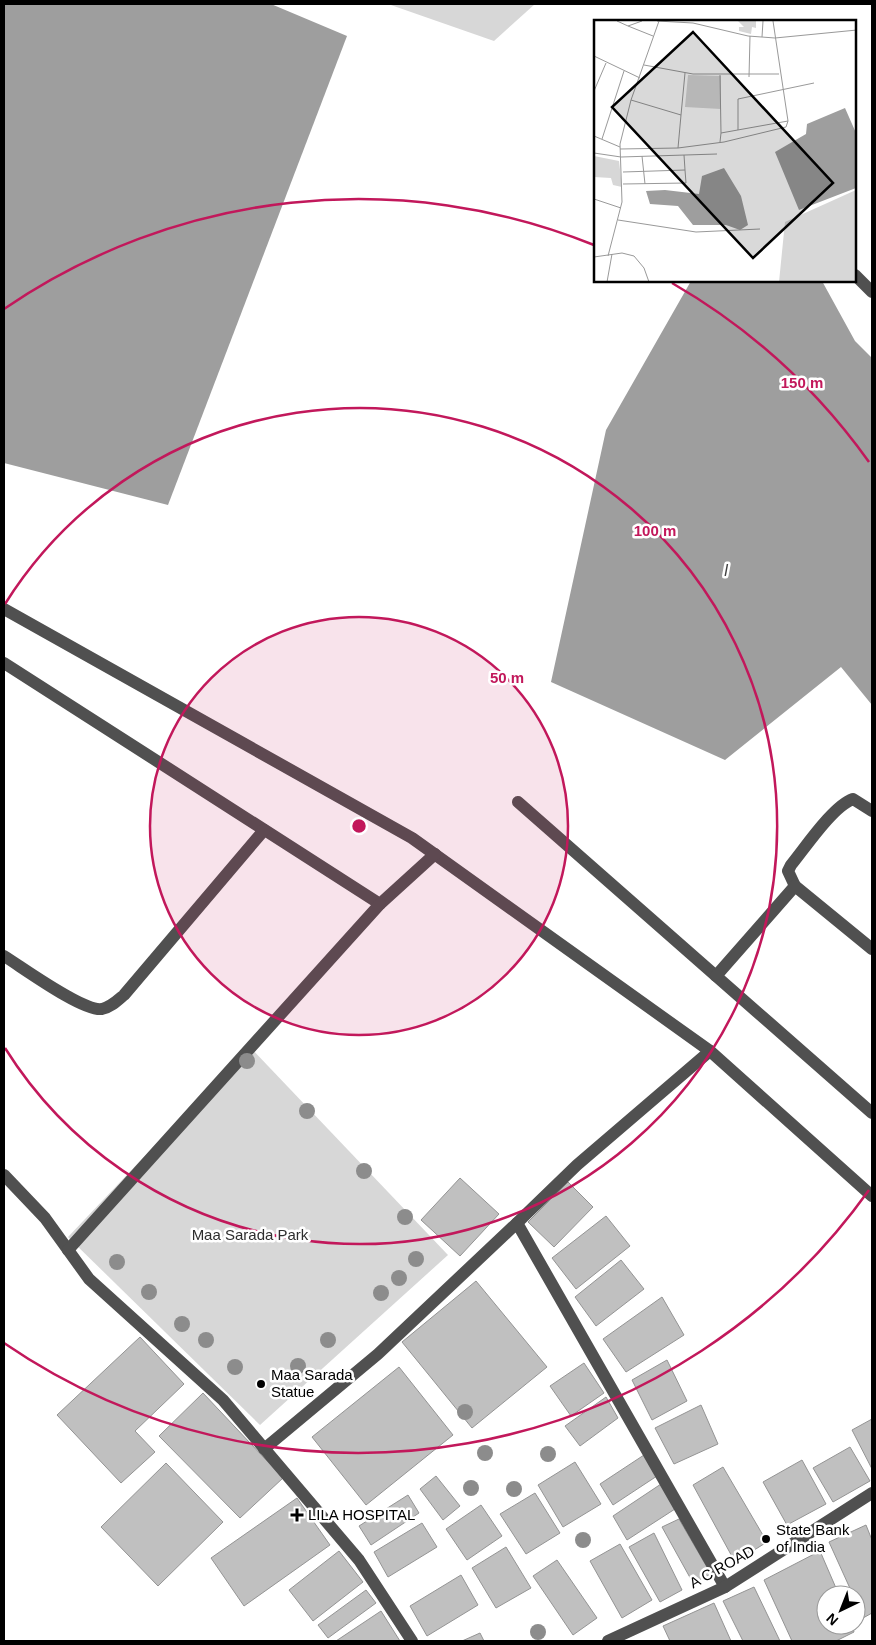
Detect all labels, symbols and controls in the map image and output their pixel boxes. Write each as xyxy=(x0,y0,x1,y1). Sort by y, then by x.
inset map xyxy=(594,20,856,282)
text: 150 m xyxy=(781,374,823,391)
text: 100 m xyxy=(634,522,676,539)
water label: l xyxy=(724,562,728,579)
text: 50 m xyxy=(490,669,524,686)
centre of rings xyxy=(350,817,368,835)
park label: Maa Sarada Park xyxy=(192,1226,309,1243)
place label: Maa Sarada Statue xyxy=(271,1366,353,1400)
marker: Maa Sarada Statue xyxy=(255,1378,267,1390)
place label: LILA HOSPITAL xyxy=(308,1506,415,1523)
marker: LILA HOSPITAL xyxy=(290,1508,304,1522)
place label: State Bank of India xyxy=(776,1521,850,1555)
marker: State Bank of India xyxy=(760,1533,772,1545)
street label: A C ROAD xyxy=(686,1542,757,1591)
north arrow xyxy=(816,1585,866,1635)
text: N xyxy=(823,1610,841,1629)

